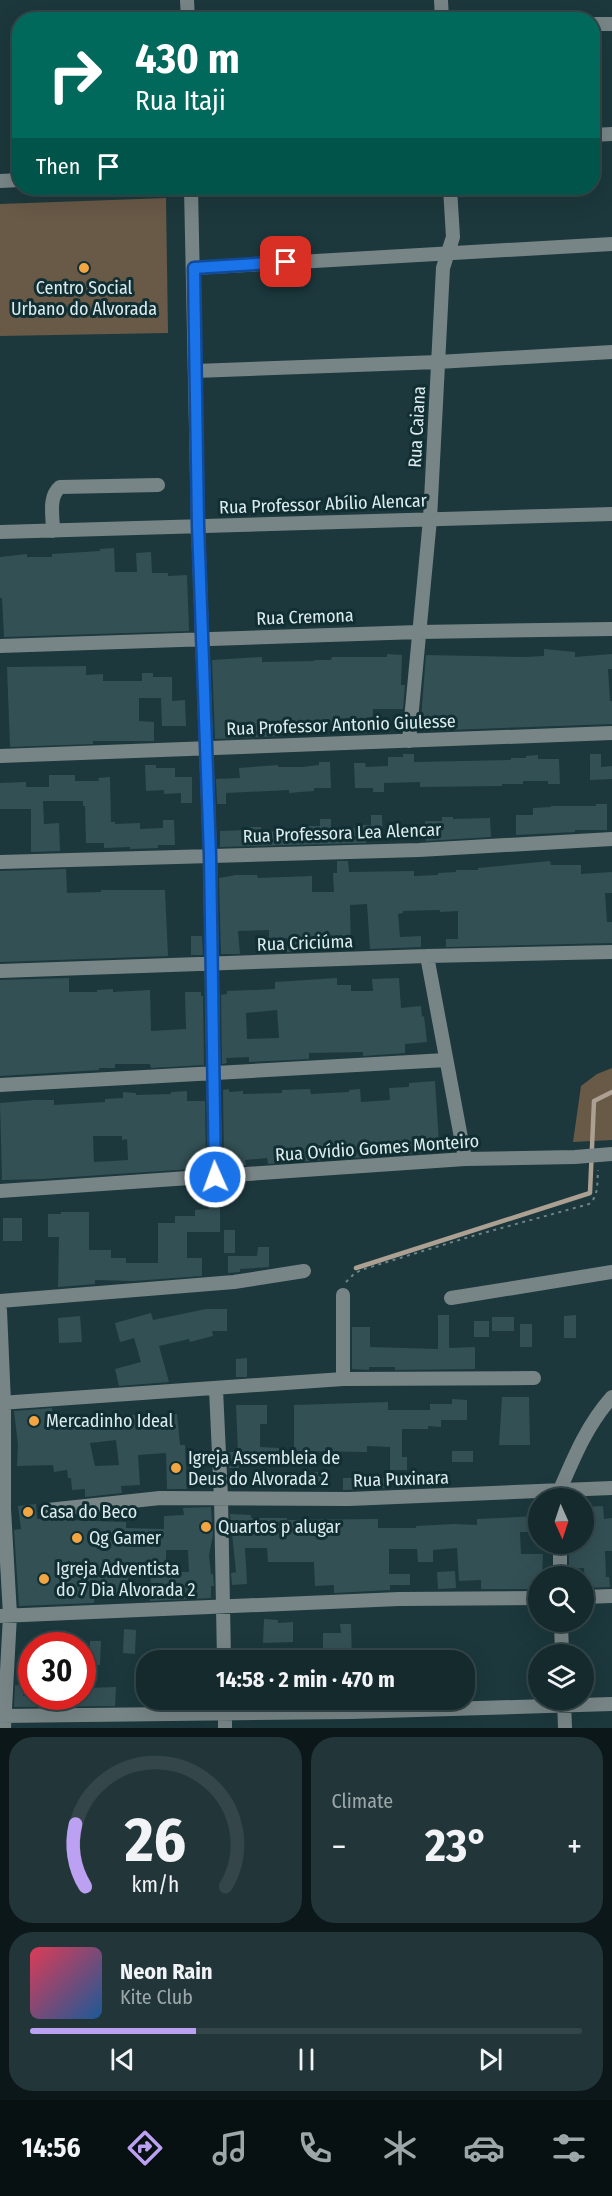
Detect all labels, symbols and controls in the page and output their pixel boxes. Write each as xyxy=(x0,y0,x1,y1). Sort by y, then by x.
text: 430 m xyxy=(135,34,240,84)
icon: right xyxy=(36,36,114,114)
text: Rua Itaji xyxy=(135,85,226,117)
icon: arrive xyxy=(92,150,125,183)
text: Then xyxy=(36,153,80,180)
pin xyxy=(260,236,311,287)
icon: arrive xyxy=(269,245,302,278)
marker: Centro Social Urbano do Alvorada xyxy=(77,261,91,275)
place label: Centro Social Urbano do Alvorada xyxy=(11,277,157,320)
street label: Rua Caiana xyxy=(404,385,430,468)
street label: Rua Professor Abílio Alencar xyxy=(219,489,428,519)
street label: Rua Cremona xyxy=(256,604,354,630)
street label: Rua Professor Antonio Giulesse xyxy=(226,710,456,740)
street label: Rua Professora Lea Alencar xyxy=(242,819,442,847)
street label: Rua Criciúma xyxy=(256,930,354,956)
street label: Rua Ovídio Gomes Monteiro xyxy=(274,1130,480,1166)
position arrow xyxy=(183,1145,247,1209)
place label: Mercadinho Ideal xyxy=(46,1410,173,1432)
marker: Mercadinho Ideal xyxy=(27,1414,41,1428)
place label: Igreja Assembleia de Deus do Alvorada 2 xyxy=(188,1447,340,1490)
marker: Igreja Assembleia de Deus do Alvorada 2 xyxy=(169,1461,183,1475)
street label: Rua Puxinara xyxy=(353,1466,449,1492)
north arrow xyxy=(528,1488,594,1554)
map controls xyxy=(528,1488,594,1710)
place label: Casa do Beco xyxy=(40,1501,137,1523)
marker: Casa do Beco xyxy=(21,1505,35,1519)
place label: Quartos p alugar xyxy=(218,1516,341,1538)
marker: Quartos p alugar xyxy=(199,1520,213,1534)
place label: Qg Gamer xyxy=(89,1527,162,1549)
marker: Qg Gamer xyxy=(70,1531,84,1545)
place label: Igreja Adventista do 7 Dia Alvorada 2 xyxy=(56,1558,196,1601)
button: search xyxy=(528,1566,594,1632)
marker: Igreja Adventista do 7 Dia Alvorada 2 xyxy=(37,1572,51,1586)
speed limit sign: 30 xyxy=(18,1632,96,1710)
button: layers xyxy=(528,1644,594,1710)
text: 14:58 · 2 min · 470 m xyxy=(216,1666,395,1693)
text: Climate xyxy=(332,1789,393,1813)
text: 26 xyxy=(123,1803,186,1878)
text: 23° xyxy=(425,1819,488,1873)
text: − xyxy=(332,1827,346,1867)
text: + xyxy=(567,1827,582,1867)
text: km/h xyxy=(131,1872,179,1898)
text: Neon Rain xyxy=(120,1958,213,1985)
text: Kite Club xyxy=(120,1985,193,2009)
icon: previous xyxy=(106,2043,139,2076)
icon: pause xyxy=(290,2043,323,2076)
icon: next xyxy=(474,2043,507,2076)
icon: directions xyxy=(124,2127,166,2169)
icon: music xyxy=(209,2127,251,2169)
icon: phone xyxy=(294,2127,336,2169)
icon: climate xyxy=(379,2127,421,2169)
icon: car xyxy=(463,2127,505,2169)
icon: filters xyxy=(548,2127,590,2169)
text: 14:56 xyxy=(21,2132,81,2164)

